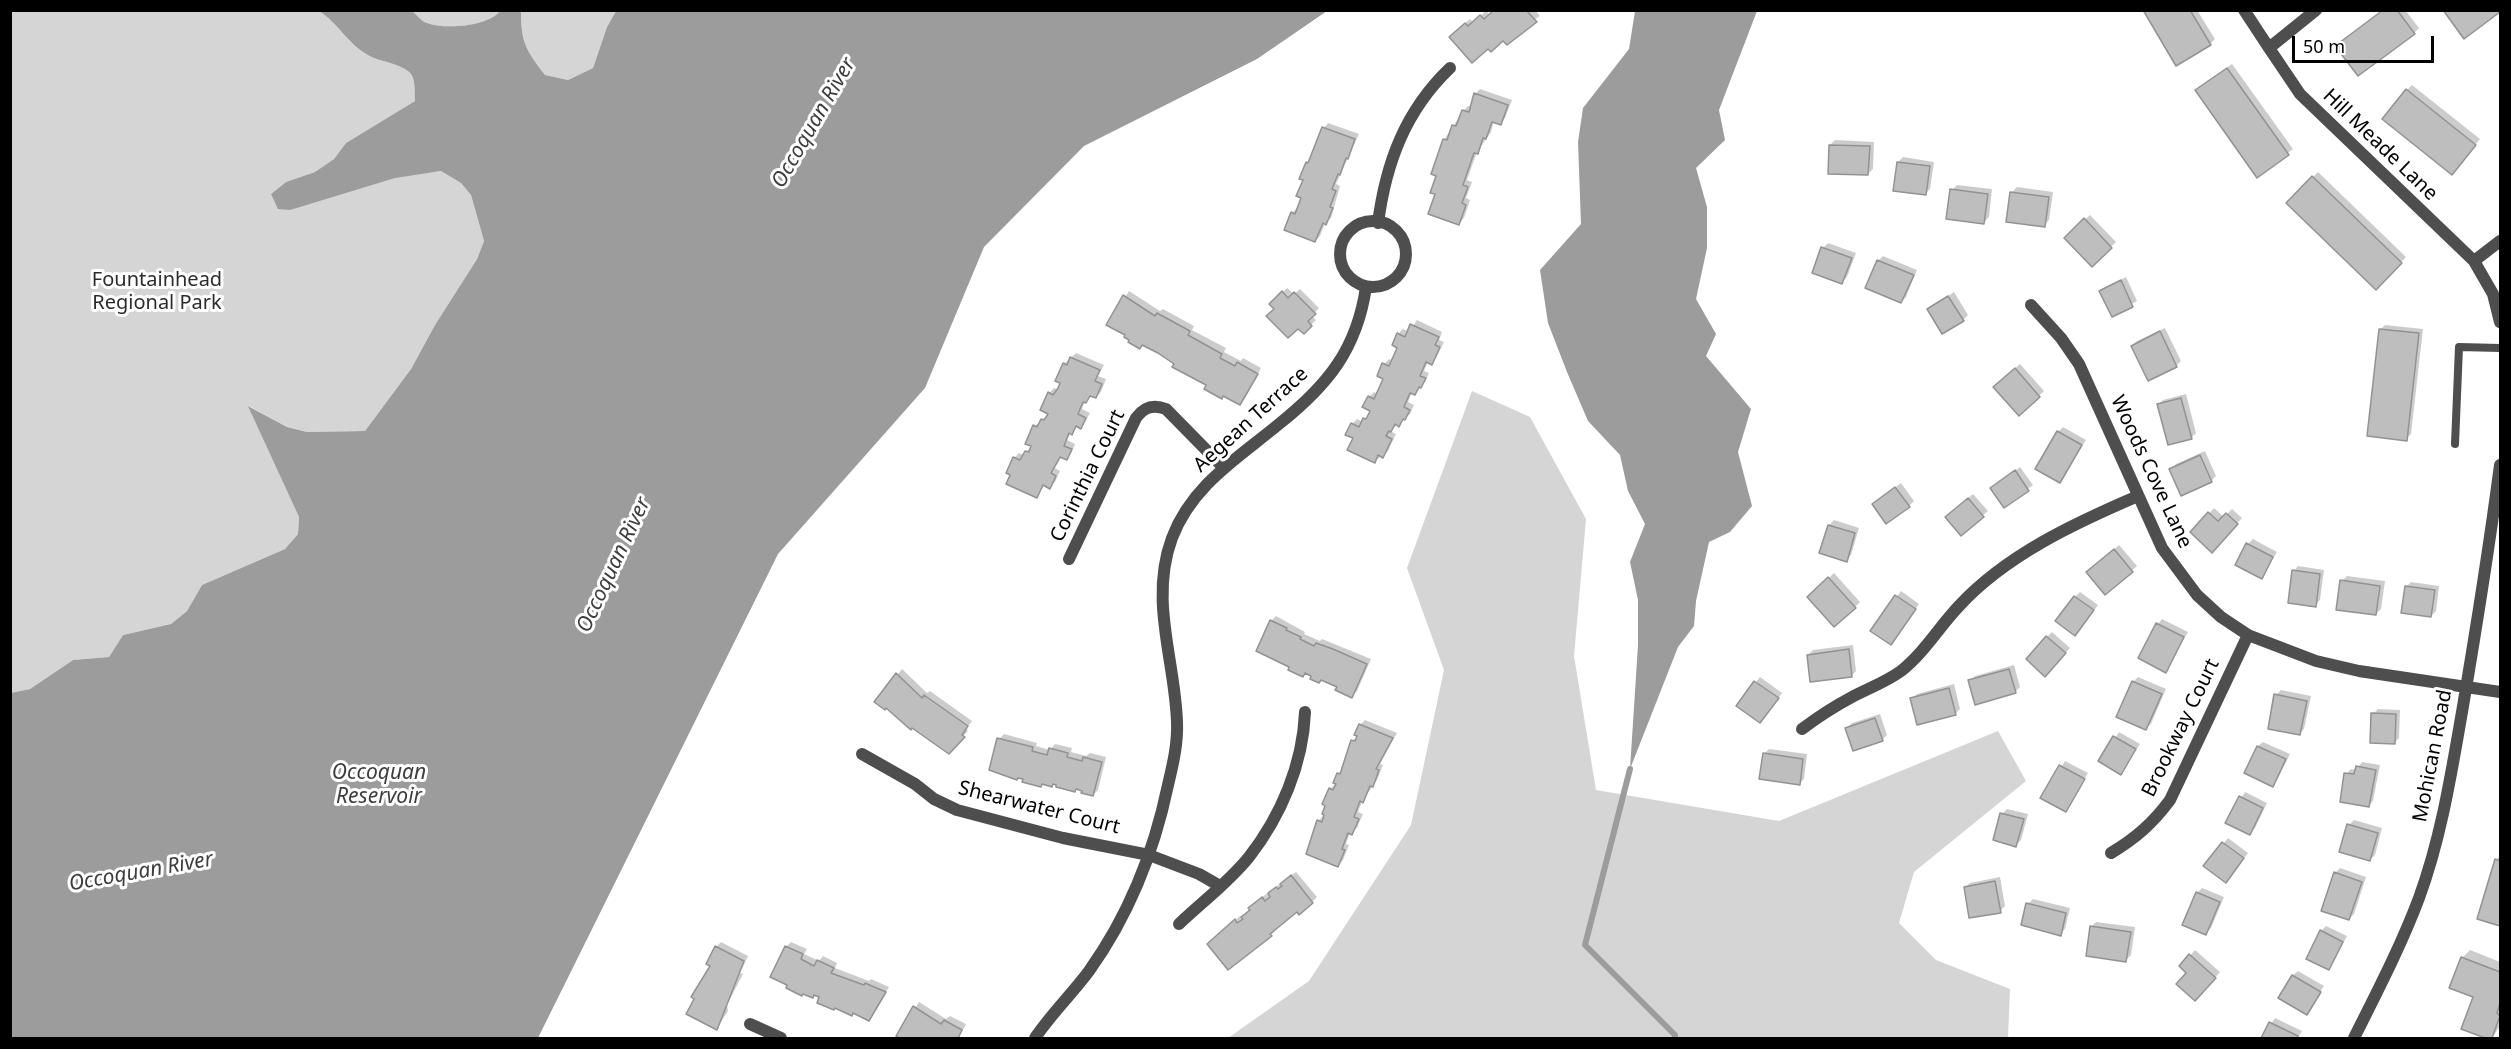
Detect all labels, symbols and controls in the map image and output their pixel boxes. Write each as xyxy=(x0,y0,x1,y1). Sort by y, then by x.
scale bar xyxy=(2295,24,2438,62)
text: 50 m xyxy=(2303,34,2345,58)
water label: Occoquan River xyxy=(767,54,861,192)
street label: Hill Meade Lane xyxy=(2318,84,2442,206)
park label: Fountainhead Regional Park xyxy=(92,268,222,315)
street label: Aegean Terrace xyxy=(1189,362,1313,478)
street label: Woods Cove Lane xyxy=(2105,392,2197,552)
street label: Corinthia Court xyxy=(1046,406,1130,546)
water label: Occoquan River xyxy=(572,494,656,636)
street label: Brookway Court xyxy=(2137,655,2225,801)
street label: Mohican Road xyxy=(2408,688,2458,824)
water label: Occoquan Reservoir xyxy=(332,760,426,810)
street label: Shearwater Court xyxy=(956,776,1122,840)
water label: Occoquan River xyxy=(67,847,215,897)

